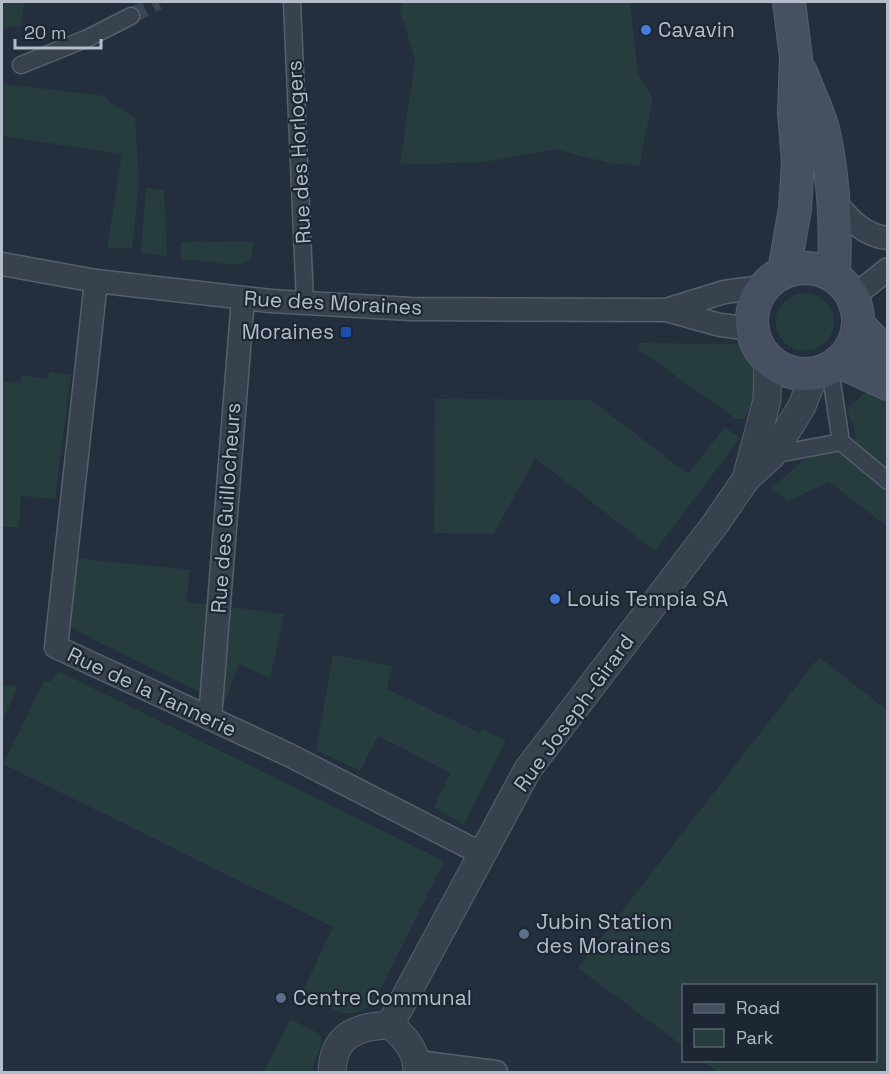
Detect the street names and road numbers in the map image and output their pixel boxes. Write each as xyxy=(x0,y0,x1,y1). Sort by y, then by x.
street label: Rue des Horlogers xyxy=(280,60,317,245)
street label: Rue des Moraines xyxy=(243,284,423,321)
street label: Rue des Guillocheurs xyxy=(205,402,246,614)
street label: Rue Joseph-Girard xyxy=(507,629,640,797)
street label: Rue de la Tannerie xyxy=(63,641,241,743)

